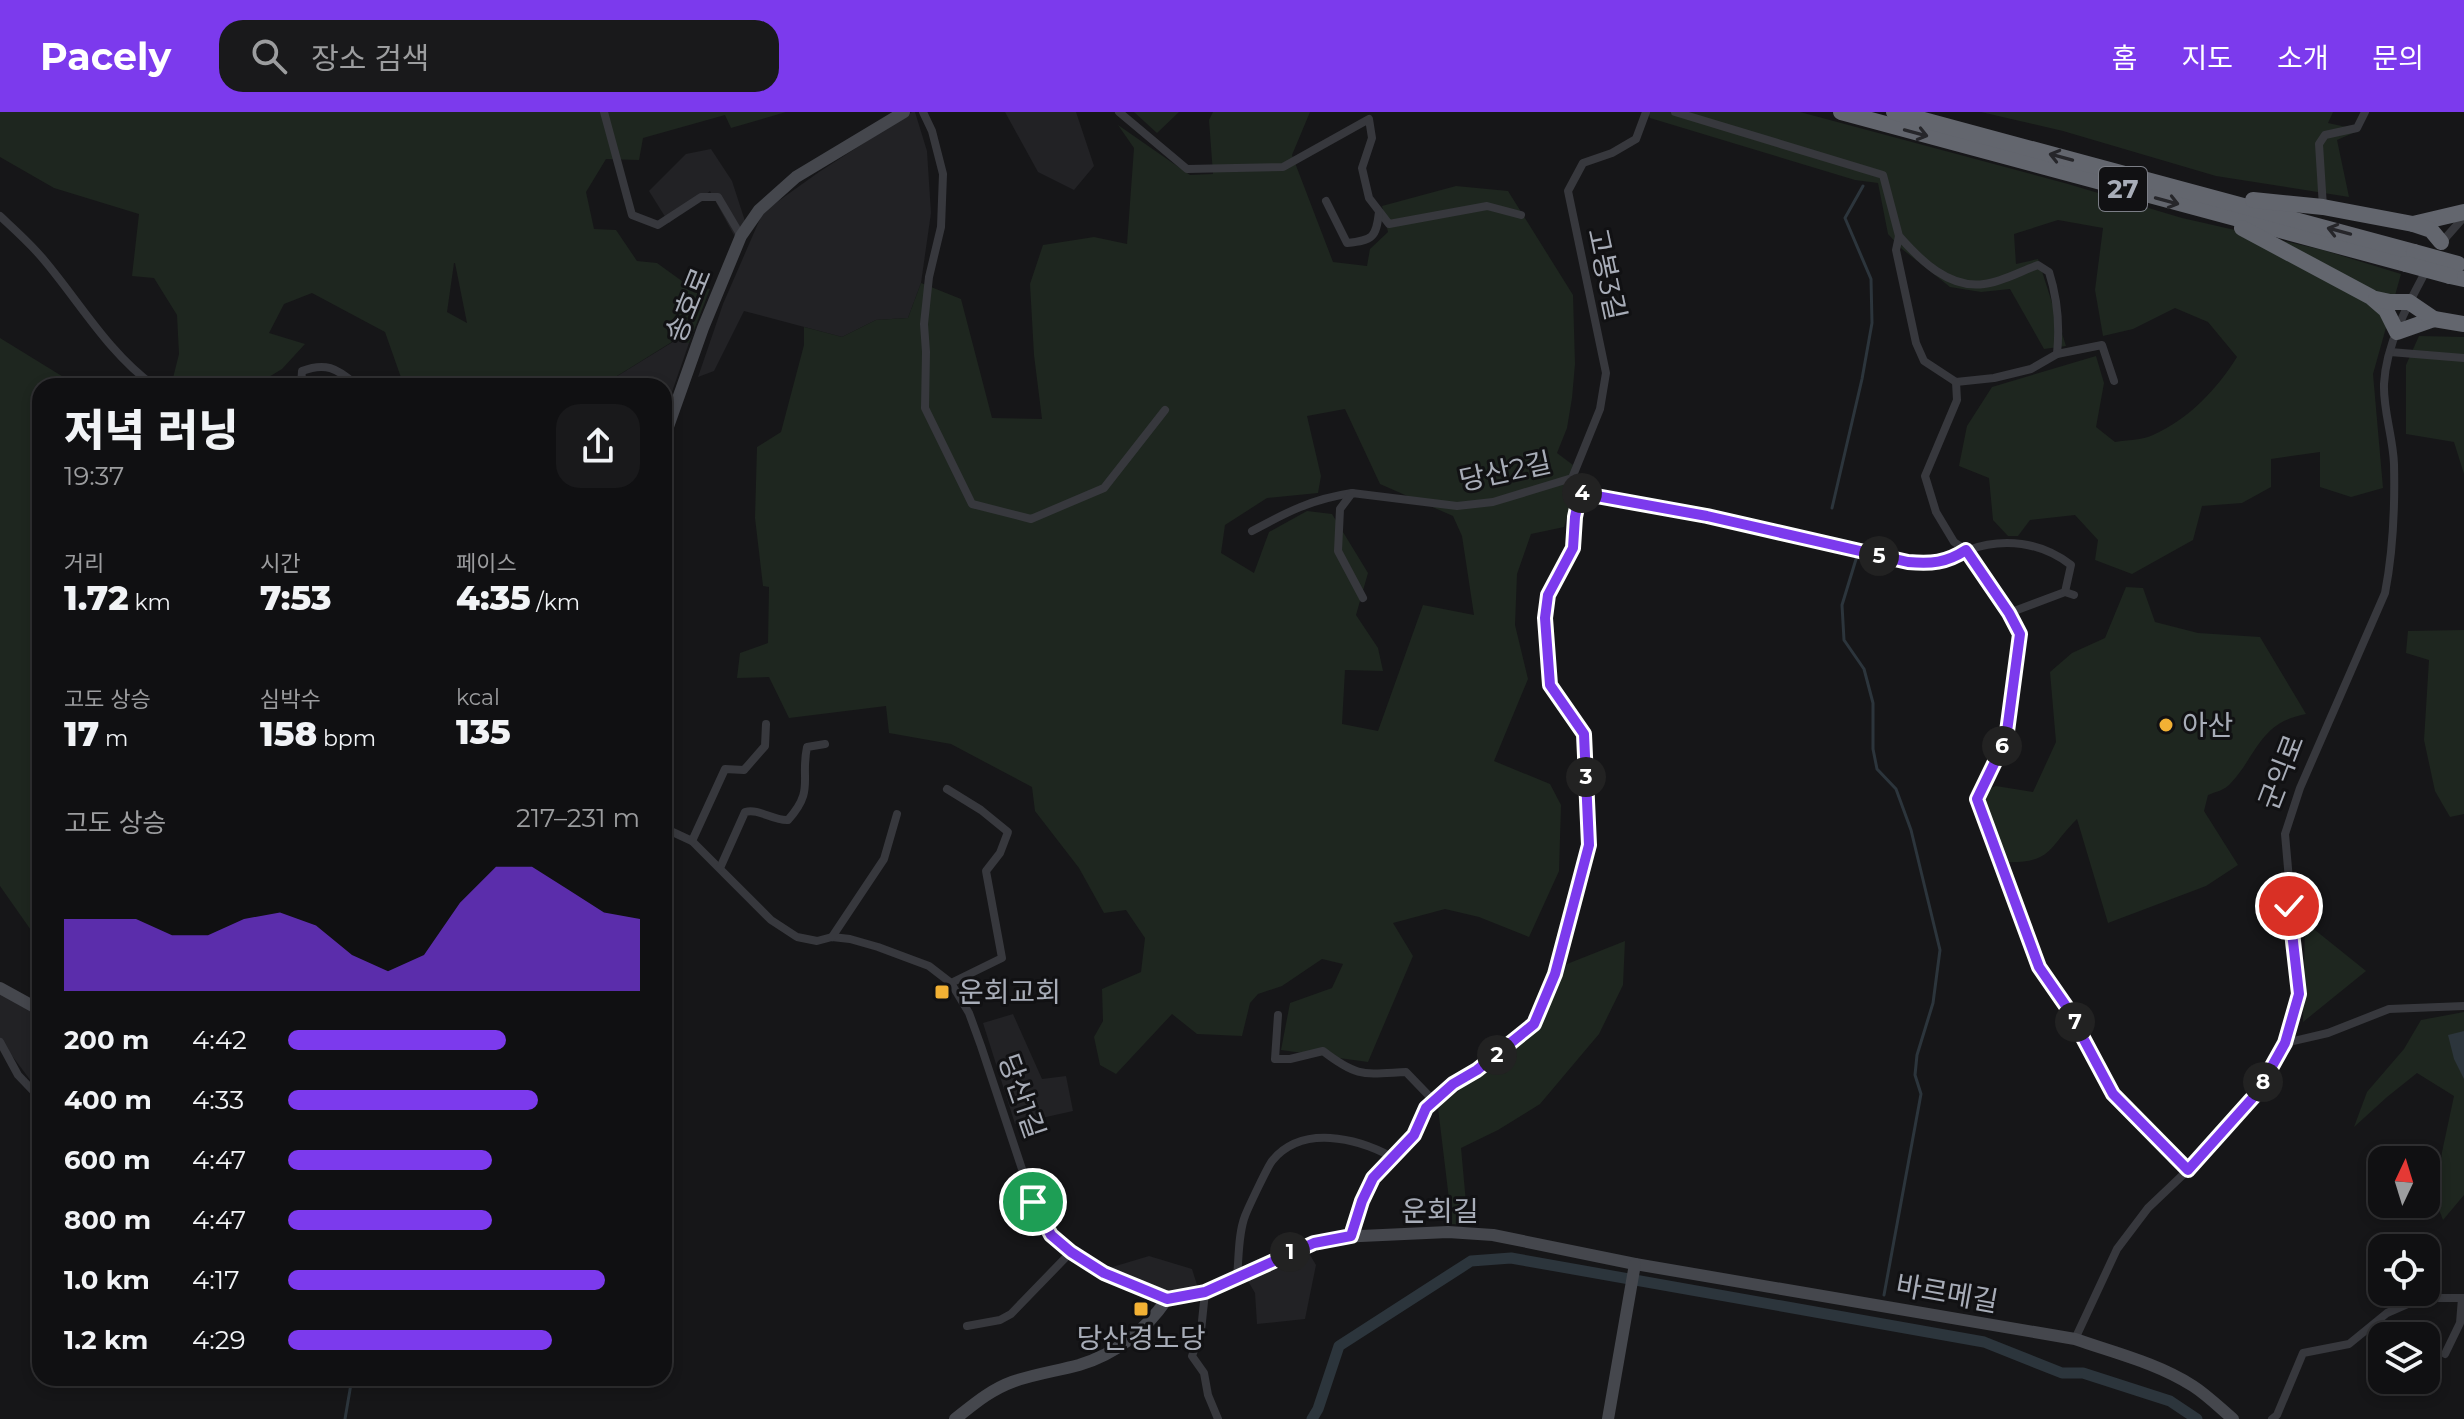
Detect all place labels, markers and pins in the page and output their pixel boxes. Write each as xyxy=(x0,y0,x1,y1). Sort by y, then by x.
pin: 4 xyxy=(1562,473,1602,513)
pin: 5 xyxy=(1859,536,1899,576)
place label: 아산 xyxy=(2182,708,2234,742)
marker: 아산 xyxy=(2157,716,2175,734)
pin: 6 xyxy=(1982,726,2022,766)
pin: 3 xyxy=(1566,757,1606,797)
pin xyxy=(2255,872,2323,940)
place label: 운회교회 xyxy=(958,975,1061,1009)
marker: 운회교회 xyxy=(933,983,951,1001)
pin: 7 xyxy=(2055,1002,2095,1042)
pin: 2 xyxy=(1477,1035,1517,1075)
pin: 8 xyxy=(2243,1062,2283,1102)
pin xyxy=(999,1168,1067,1236)
pin: 1 xyxy=(1270,1232,1310,1272)
marker: 당산경노당 xyxy=(1132,1300,1150,1318)
place label: 당산경노당 xyxy=(1077,1321,1205,1355)

